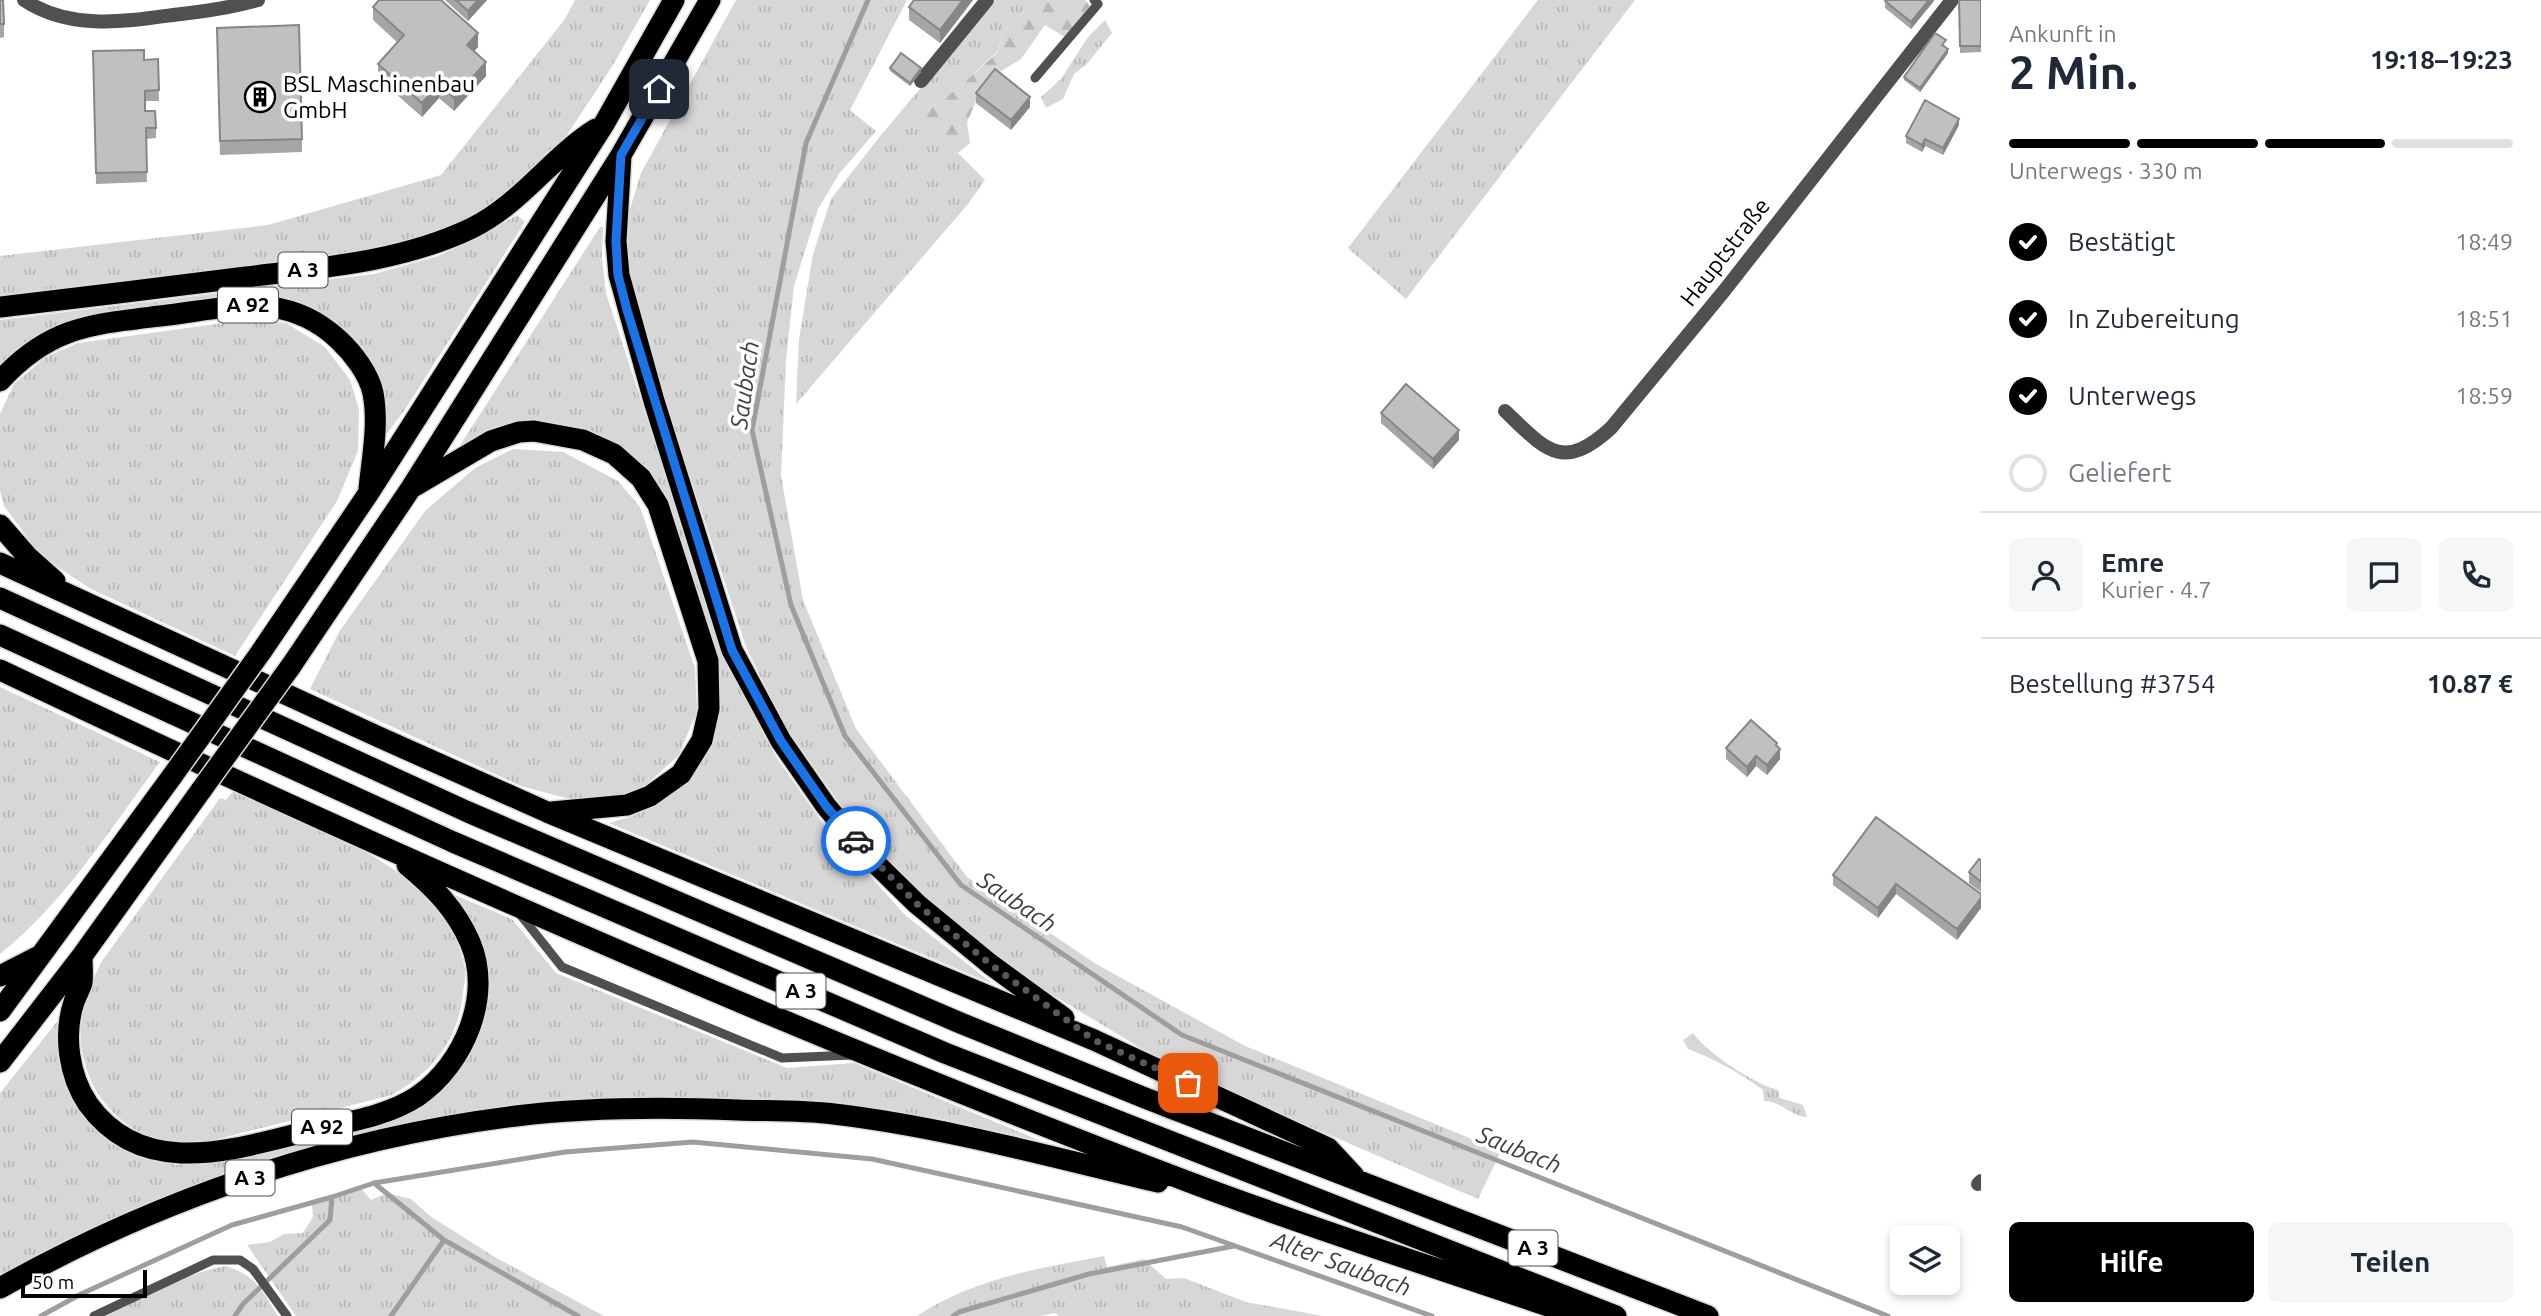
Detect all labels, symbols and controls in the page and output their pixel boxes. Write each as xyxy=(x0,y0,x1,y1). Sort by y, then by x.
text: Ankunft in xyxy=(2009,21,2117,46)
text: 19:18–19:23 xyxy=(2370,45,2513,74)
text: 2 Min. xyxy=(2009,46,2138,98)
pin xyxy=(629,59,689,119)
icon: home xyxy=(640,70,678,108)
place label: BSL Maschinenbau GmbH xyxy=(283,71,475,122)
building icon: BSL Maschinenbau GmbH xyxy=(243,80,277,114)
text: Unterwegs · 330 m xyxy=(2009,158,2203,183)
street label: Hauptstraße xyxy=(1675,193,1774,310)
icon: check xyxy=(2009,223,2047,261)
text: Bestätigt xyxy=(2068,227,2175,256)
text: 18:49 xyxy=(2455,229,2513,254)
road number: A 3 xyxy=(278,252,328,288)
road number: A 92 xyxy=(218,288,278,322)
icon: check xyxy=(2009,300,2047,338)
text: In Zubereitung xyxy=(2068,304,2240,333)
text: 18:51 xyxy=(2455,306,2513,331)
water label: Saubach xyxy=(725,339,764,432)
icon: check xyxy=(2009,377,2047,415)
text: Unterwegs xyxy=(2068,381,2196,410)
text: 18:59 xyxy=(2455,383,2513,408)
text: Geliefert xyxy=(2068,458,2171,487)
button: person xyxy=(2009,538,2083,612)
button: chat xyxy=(2347,538,2421,612)
button: phone xyxy=(2439,538,2513,612)
text: Emre xyxy=(2101,548,2164,577)
text: Kurier · 4.7 xyxy=(2101,577,2212,602)
text: Bestellung #3754 xyxy=(2009,669,2216,698)
text: 10.87 € xyxy=(2427,669,2513,698)
courier xyxy=(821,806,891,876)
icon: car xyxy=(837,822,875,860)
water label: Saubach xyxy=(972,865,1062,938)
road number: A 3 xyxy=(776,974,826,1009)
pin xyxy=(1158,1053,1218,1113)
icon: bag xyxy=(1169,1064,1207,1102)
road number: A 92 xyxy=(292,1110,352,1144)
water label: Saubach xyxy=(1472,1120,1565,1179)
road number: A 3 xyxy=(226,1160,274,1196)
button: Hilfe xyxy=(2009,1222,2254,1302)
button: Teilen xyxy=(2268,1222,2513,1302)
water label: Alter Saubach xyxy=(1267,1225,1415,1301)
map controls xyxy=(1890,1225,1960,1295)
button: layers xyxy=(1890,1225,1960,1295)
road number: A 3 xyxy=(1508,1230,1558,1266)
scale bar xyxy=(21,1267,147,1299)
text: 50 m xyxy=(32,1271,74,1293)

